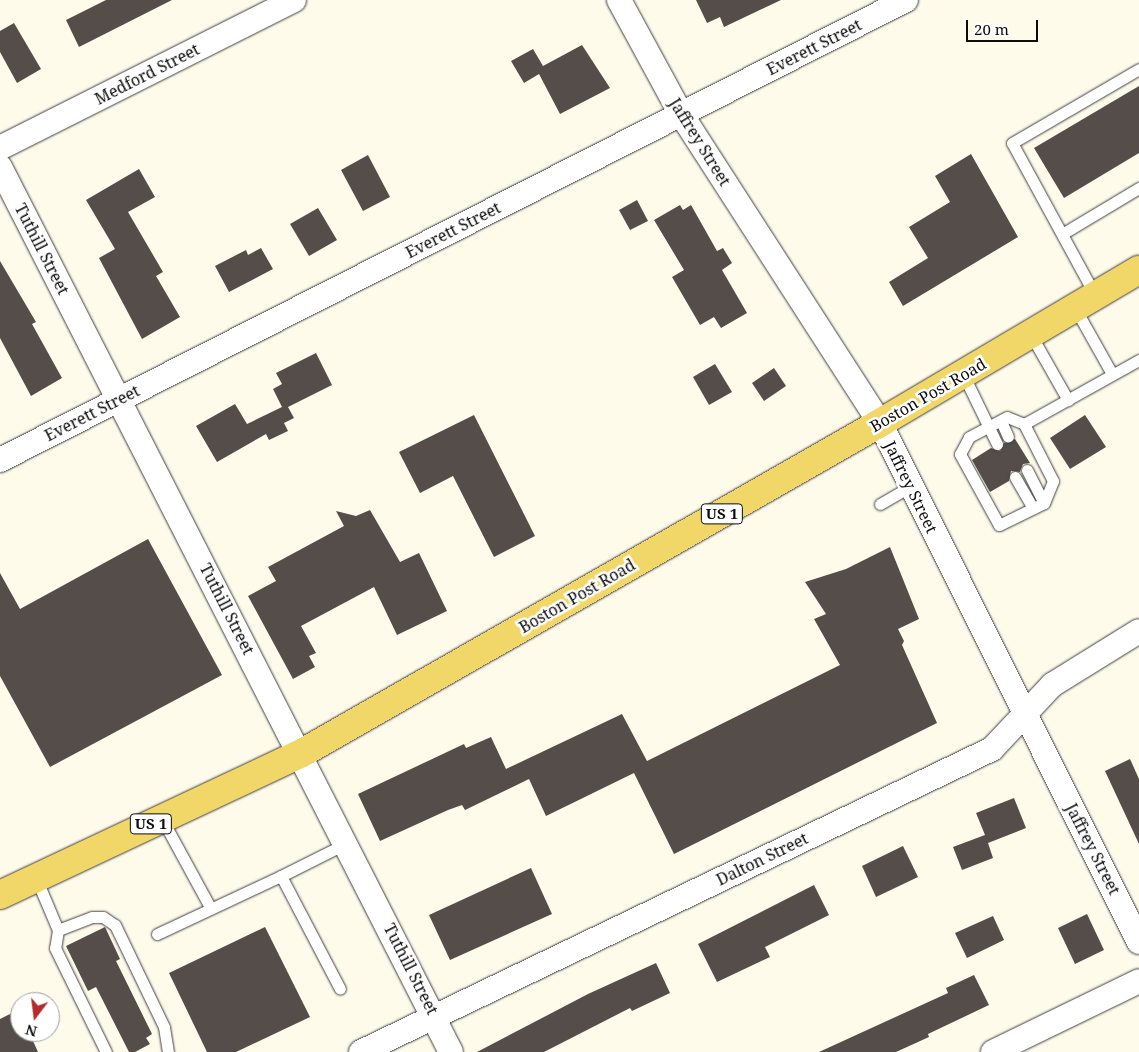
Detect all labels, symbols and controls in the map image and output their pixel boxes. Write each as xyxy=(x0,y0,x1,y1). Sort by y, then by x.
scale bar xyxy=(969,10,1042,42)
street label: Everett Street xyxy=(763,15,865,79)
text: 20 m xyxy=(974,19,1009,39)
street label: Medford Street xyxy=(92,39,202,109)
street label: Jaffrey Street xyxy=(665,95,735,189)
street label: Everett Street xyxy=(402,198,504,262)
street label: Tuthill Street xyxy=(11,200,73,298)
street label: Boston Post Road xyxy=(867,354,989,436)
street label: Everett Street xyxy=(41,381,143,445)
street label: Jaffrey Street xyxy=(880,438,942,536)
road number: US 1 xyxy=(701,502,743,526)
street label: Boston Post Road xyxy=(516,555,638,637)
street label: Tuthill Street xyxy=(196,560,258,658)
street label: Jaffrey Street xyxy=(1062,800,1124,898)
road number: US 1 xyxy=(130,812,172,836)
street label: Dalton Street xyxy=(713,829,811,889)
street label: Tuthill Street xyxy=(380,920,442,1018)
north arrow xyxy=(10,992,60,1042)
text: N xyxy=(23,1020,39,1042)

